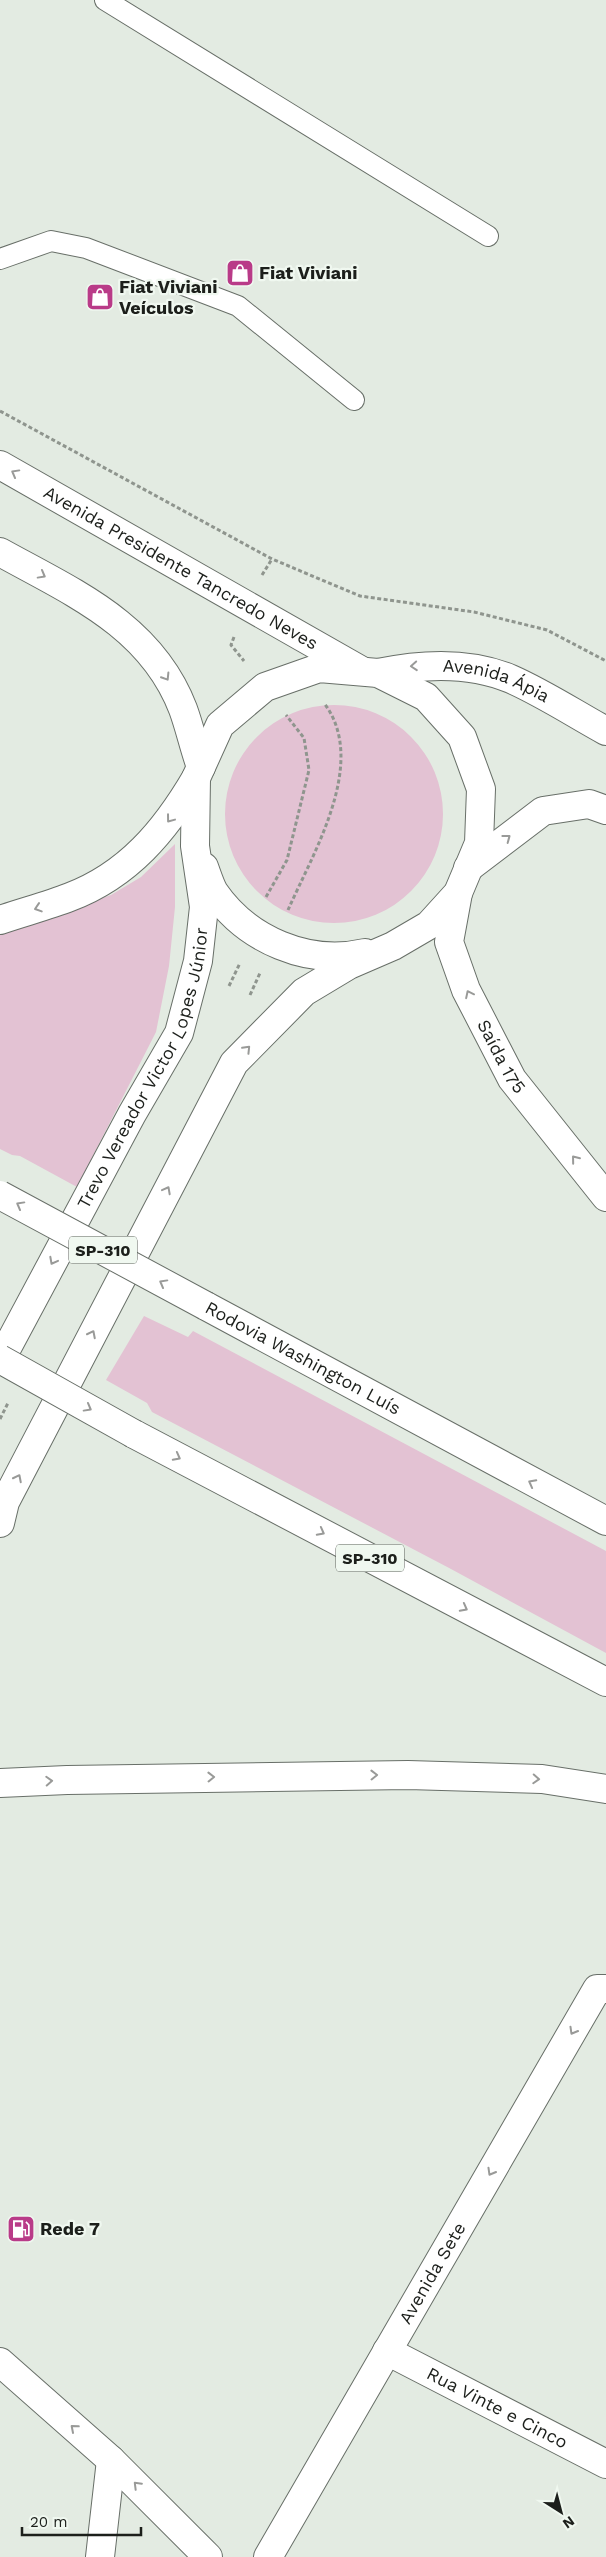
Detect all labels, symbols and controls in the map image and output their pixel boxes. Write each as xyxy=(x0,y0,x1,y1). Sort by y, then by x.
shop icon: Fiat Viviani xyxy=(225,258,255,288)
place label: Fiat Viviani xyxy=(259,262,358,283)
place label: Fiat Viviani Veículos xyxy=(119,276,218,318)
shop icon: Fiat Viviani Veículos xyxy=(85,282,115,312)
one-way arrow xyxy=(12,469,21,479)
street label: Avenida Presidente Tancredo Neves xyxy=(40,481,322,654)
one-way arrow xyxy=(37,569,46,579)
street label: Avenida Ápia xyxy=(442,655,553,707)
one-way arrow xyxy=(410,661,418,672)
one-way arrow xyxy=(160,671,169,681)
one-way arrow xyxy=(167,813,176,823)
one-way arrow xyxy=(501,835,510,843)
one-way arrow xyxy=(34,902,42,912)
street label: Trevo Vereador Victor Lopes Júnior xyxy=(72,926,212,1212)
one-way arrow xyxy=(464,990,475,999)
street label: Saída 175 xyxy=(473,1016,530,1097)
one-way arrow xyxy=(241,1046,250,1055)
one-way arrow xyxy=(572,1156,581,1165)
one-way arrow xyxy=(161,1186,171,1195)
one-way arrow xyxy=(16,1202,25,1212)
road number: SP-310 xyxy=(69,1236,137,1264)
one-way arrow xyxy=(50,1256,60,1265)
one-way arrow xyxy=(159,1279,168,1289)
street label: Rodovia Washington Luís xyxy=(202,1297,404,1419)
one-way arrow xyxy=(86,1330,96,1339)
one-way arrow xyxy=(83,1402,92,1412)
one-way arrow xyxy=(171,1450,180,1460)
one-way arrow xyxy=(12,1474,22,1483)
one-way arrow xyxy=(528,1479,537,1489)
one-way arrow xyxy=(315,1526,324,1536)
road number: SP-310 xyxy=(336,1545,404,1572)
one-way arrow xyxy=(459,1602,468,1612)
one-way arrow xyxy=(370,1770,378,1780)
one-way arrow xyxy=(207,1772,215,1783)
one-way arrow xyxy=(532,1773,540,1784)
one-way arrow xyxy=(45,1775,53,1786)
one-way arrow xyxy=(569,2026,579,2035)
one-way arrow xyxy=(488,2166,498,2175)
fuel station icon: Rede 7 xyxy=(6,2214,36,2244)
place label: Rede 7 xyxy=(40,2218,100,2239)
street label: Avenida Sete xyxy=(394,2218,470,2327)
street label: Rua Vinte e Cinco xyxy=(424,2362,571,2452)
one-way arrow xyxy=(71,2424,80,2433)
one-way arrow xyxy=(134,2482,143,2491)
north arrow xyxy=(536,2487,586,2537)
scale bar xyxy=(22,2504,141,2536)
text: 20 m xyxy=(30,2513,68,2531)
text: N xyxy=(560,2513,578,2532)

